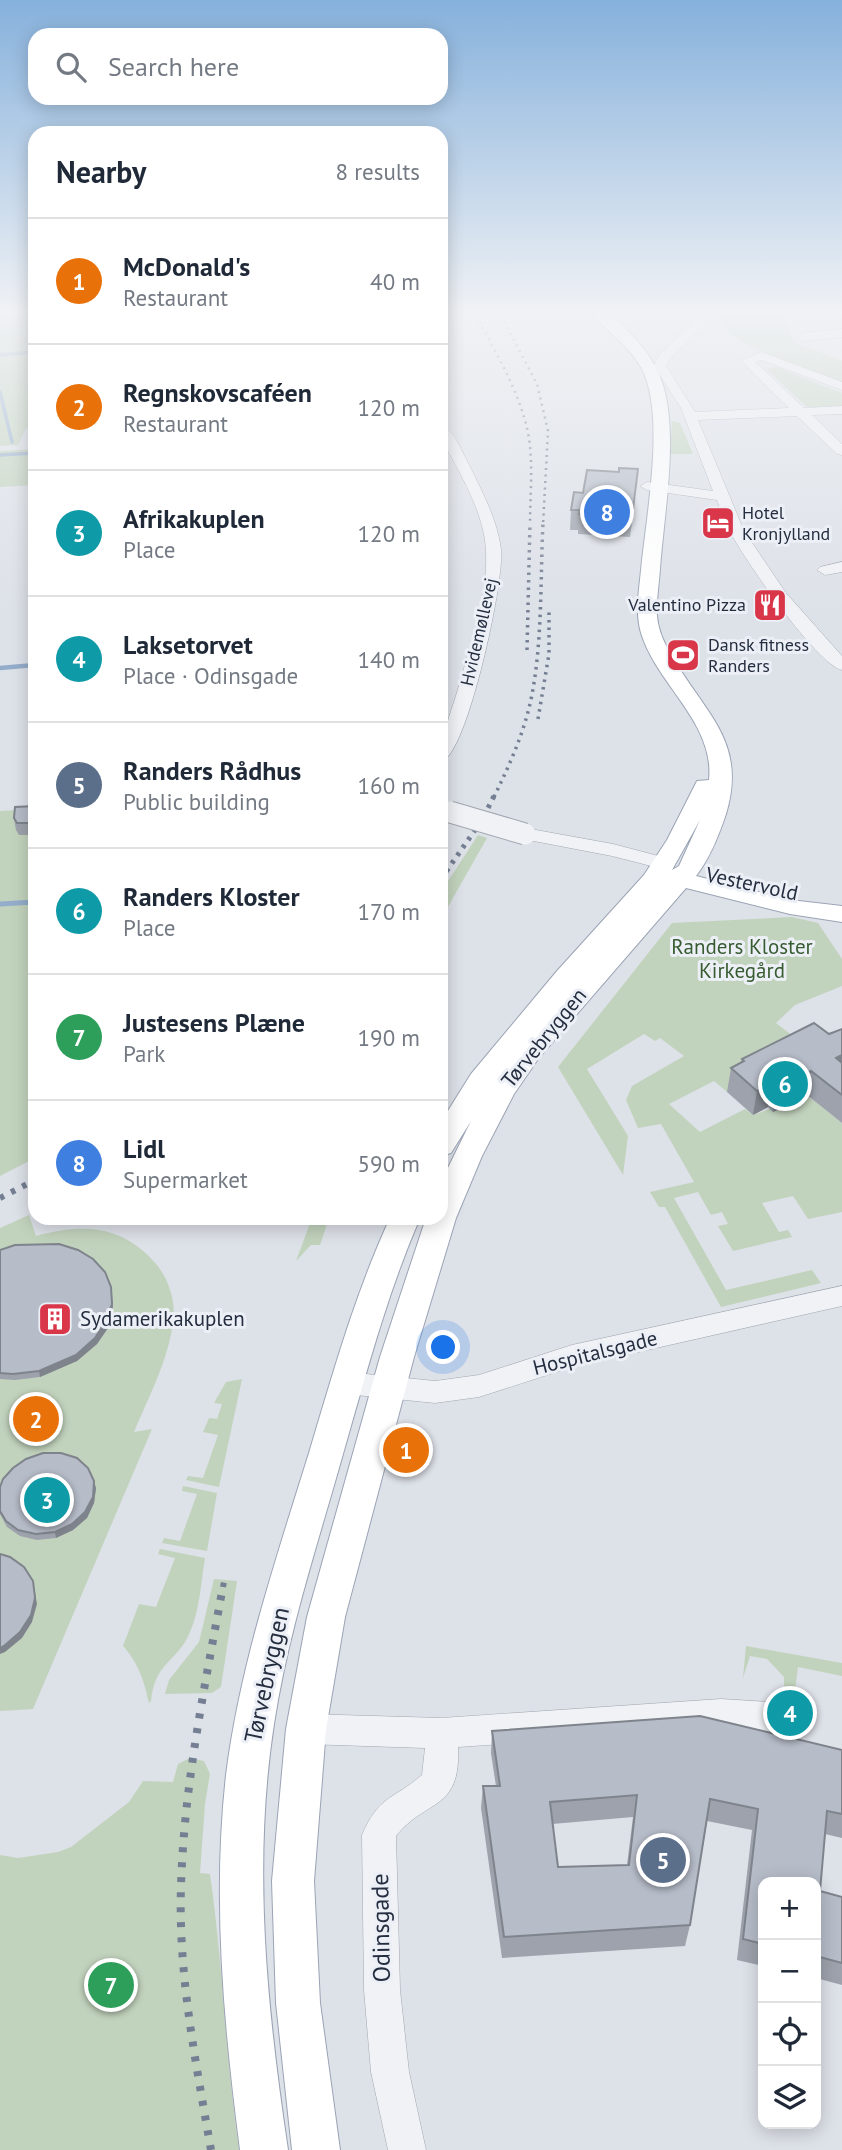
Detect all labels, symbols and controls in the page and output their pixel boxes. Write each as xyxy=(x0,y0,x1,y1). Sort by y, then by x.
search box xyxy=(28,28,448,105)
icon: search xyxy=(52,48,90,86)
text: Search here xyxy=(108,50,239,83)
text: Nearby xyxy=(56,152,146,191)
text: 8 results xyxy=(336,157,420,186)
text: McDonald's xyxy=(123,250,250,283)
text: 1 xyxy=(72,267,86,296)
text: 40 m xyxy=(370,267,420,296)
text: Restaurant xyxy=(123,283,228,312)
text: Regnskovscaféen xyxy=(123,376,312,409)
text: 2 xyxy=(72,393,86,422)
text: 120 m xyxy=(358,393,420,422)
text: Restaurant xyxy=(123,409,228,438)
pin: 8 xyxy=(584,486,630,538)
place label: Hotel Kronjylland xyxy=(742,501,830,545)
text: Afrikakuplen xyxy=(123,502,265,535)
hotel icon: Hotel Kronjylland xyxy=(699,504,737,542)
text: 3 xyxy=(72,519,86,548)
text: 120 m xyxy=(358,519,420,548)
text: Place xyxy=(123,535,176,564)
street label: Hvidemøllevej xyxy=(455,576,502,688)
restaurant icon: Valentino Pizza xyxy=(751,586,789,624)
place label: Valentino Pizza xyxy=(627,593,746,616)
text: Laksetorvet xyxy=(123,628,253,661)
place label: Dansk fitness Randers xyxy=(708,633,809,677)
sports icon: Dansk fitness Randers xyxy=(664,636,702,674)
text: 4 xyxy=(72,645,86,674)
text: 140 m xyxy=(358,645,420,674)
text: Place · Odinsgade xyxy=(123,661,298,690)
text: Randers Rådhus xyxy=(123,754,301,787)
text: 5 xyxy=(72,771,86,800)
text: 160 m xyxy=(358,771,420,800)
text: Public building xyxy=(123,787,270,816)
street label: Vestervold xyxy=(703,860,801,906)
text: Randers Kloster xyxy=(123,880,300,913)
text: 6 xyxy=(72,897,86,926)
text: 170 m xyxy=(358,897,420,926)
text: Place xyxy=(123,913,176,942)
park label: Randers Kloster Kirkegård xyxy=(671,933,813,984)
street label: Tørvebryggen xyxy=(495,982,592,1093)
text: Justesens Plæne xyxy=(123,1006,305,1039)
text: 7 xyxy=(72,1023,86,1052)
text: 190 m xyxy=(358,1023,420,1052)
text: Park xyxy=(123,1039,165,1068)
pin: 6 xyxy=(762,1058,808,1110)
text: Lidl xyxy=(123,1132,165,1165)
text: 8 xyxy=(72,1149,86,1178)
text: 590 m xyxy=(358,1149,420,1178)
text: Supermarket xyxy=(123,1165,248,1194)
building icon: Sydamerikakuplen xyxy=(36,1300,74,1338)
place label: Sydamerikakuplen xyxy=(80,1305,245,1332)
street label: Hospitalsgade xyxy=(530,1324,660,1381)
your location xyxy=(426,1330,460,1364)
pin: 2 xyxy=(13,1393,59,1445)
pin: 1 xyxy=(383,1424,429,1476)
pin: 3 xyxy=(24,1474,70,1526)
street label: Tørvebryggen xyxy=(237,1604,296,1746)
pin: 4 xyxy=(767,1687,813,1739)
pin: 5 xyxy=(640,1834,686,1886)
street label: Odinsgade xyxy=(364,1873,397,1983)
map controls xyxy=(758,1877,821,2129)
button: + xyxy=(758,1877,821,1940)
button: − xyxy=(758,1940,821,2003)
pin: 7 xyxy=(88,1959,134,2011)
button: locate xyxy=(758,2003,821,2066)
button: layers xyxy=(758,2066,821,2129)

